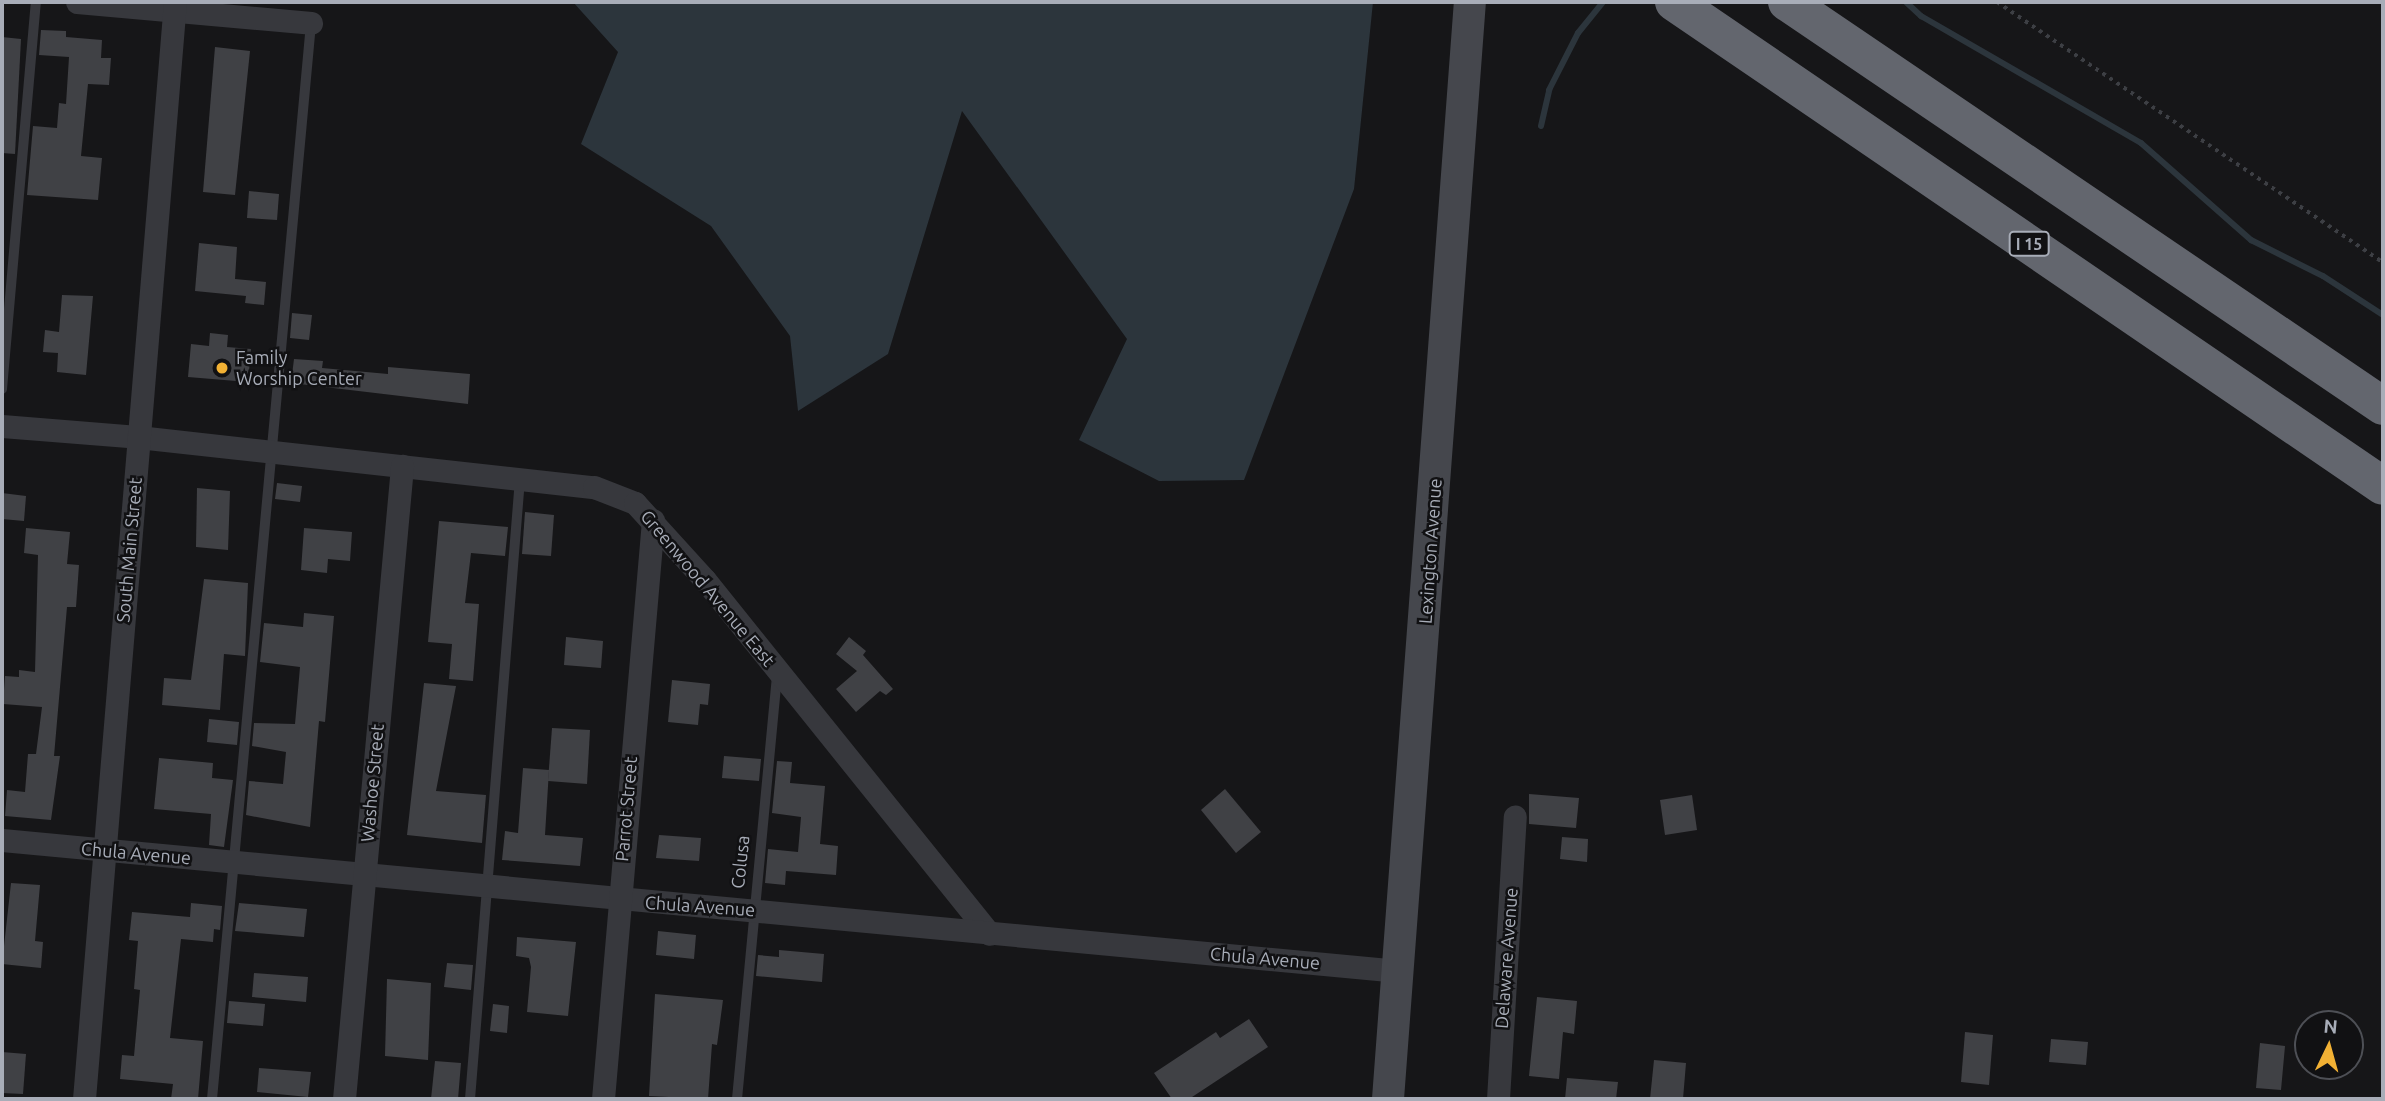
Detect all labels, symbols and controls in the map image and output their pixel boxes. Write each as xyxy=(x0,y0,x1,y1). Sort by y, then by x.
road number: I 15 xyxy=(2008,232,2050,256)
place label: Family Worship Center xyxy=(236,347,362,390)
marker: Family Worship Center xyxy=(214,360,230,376)
street label: South Main Street xyxy=(112,477,146,623)
street label: Lexington Avenue xyxy=(1414,478,1446,624)
street label: Greenwood Avenue East xyxy=(636,505,780,671)
street label: Washoe Street xyxy=(356,723,388,843)
street label: Parrot Street xyxy=(611,756,641,862)
street label: Colusa xyxy=(726,834,754,890)
street label: Chula Avenue xyxy=(80,837,192,869)
street label: Delaware Avenue xyxy=(1490,887,1522,1029)
street label: Chula Avenue xyxy=(644,891,756,921)
street label: Chula Avenue xyxy=(1209,942,1321,974)
north arrow xyxy=(2294,1010,2364,1080)
text: N xyxy=(2323,1014,2339,1038)

